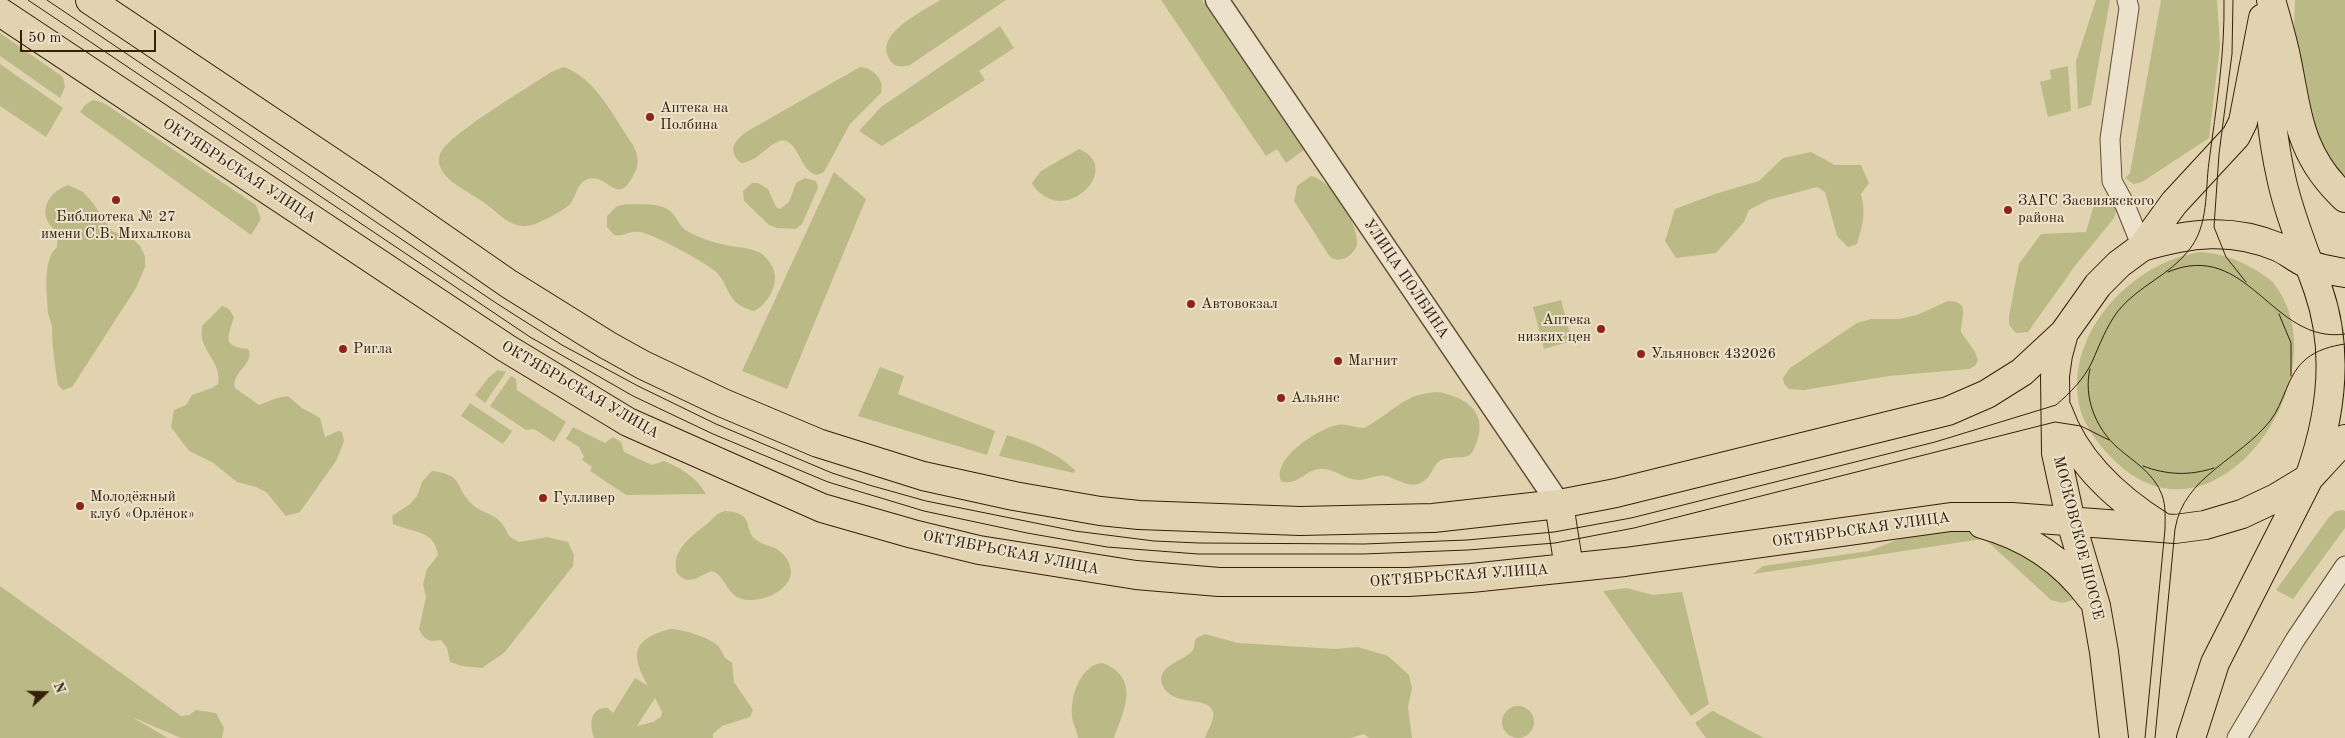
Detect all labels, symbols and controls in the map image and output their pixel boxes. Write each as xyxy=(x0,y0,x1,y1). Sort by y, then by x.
scale bar xyxy=(22,20,159,52)
text: 50 m xyxy=(28,31,62,46)
place label: Аптека на Полбина xyxy=(660,99,728,134)
marker: Аптека на Полбина xyxy=(644,111,656,123)
street label: ОКТЯБРЬСКАЯ УЛИЦА xyxy=(159,115,319,227)
place label: ЗАГС Засвияжского района xyxy=(2018,192,2154,227)
marker: Библиотека № 27 имени С.В. Михалкова xyxy=(110,194,122,206)
marker: ЗАГС Засвияжского района xyxy=(2002,204,2014,216)
place label: Библиотека № 27 имени С.В. Михалкова xyxy=(41,208,191,243)
street label: УЛИЦА ПОЛБИНА xyxy=(1359,216,1453,342)
place label: Автовокзал xyxy=(1201,295,1278,313)
marker: Автовокзал xyxy=(1185,298,1197,310)
place label: Аптека низких цен xyxy=(1517,311,1591,346)
marker: Аптека низких цен xyxy=(1595,323,1607,335)
street label: ОКТЯБРЬСКАЯ УЛИЦА xyxy=(498,337,662,443)
place label: Ригла xyxy=(353,340,392,358)
marker: Ригла xyxy=(337,343,349,355)
place label: Ульяновск 432026 xyxy=(1651,345,1776,363)
marker: Ульяновск 432026 xyxy=(1635,348,1647,360)
place label: Магнит xyxy=(1348,352,1398,370)
marker: Магнит xyxy=(1332,355,1344,367)
place label: Альянс xyxy=(1291,389,1340,407)
marker: Альянс xyxy=(1275,392,1287,404)
street label: МОСКОВСКОЕ ШОССЕ xyxy=(2049,454,2107,622)
place label: Молодёжный клуб «Орлёнок» xyxy=(90,488,195,523)
place label: Гулливер xyxy=(553,489,615,507)
marker: Гулливер xyxy=(537,492,549,504)
marker: Молодёжный клуб «Орлёнок» xyxy=(74,500,86,512)
street label: ОКТЯБРЬСКАЯ УЛИЦА xyxy=(1771,509,1951,551)
street label: ОКТЯБРЬСКАЯ УЛИЦА xyxy=(921,527,1101,579)
street label: ОКТЯБРЬСКАЯ УЛИЦА xyxy=(1369,561,1549,591)
north arrow xyxy=(20,668,70,718)
text: N xyxy=(51,680,67,695)

